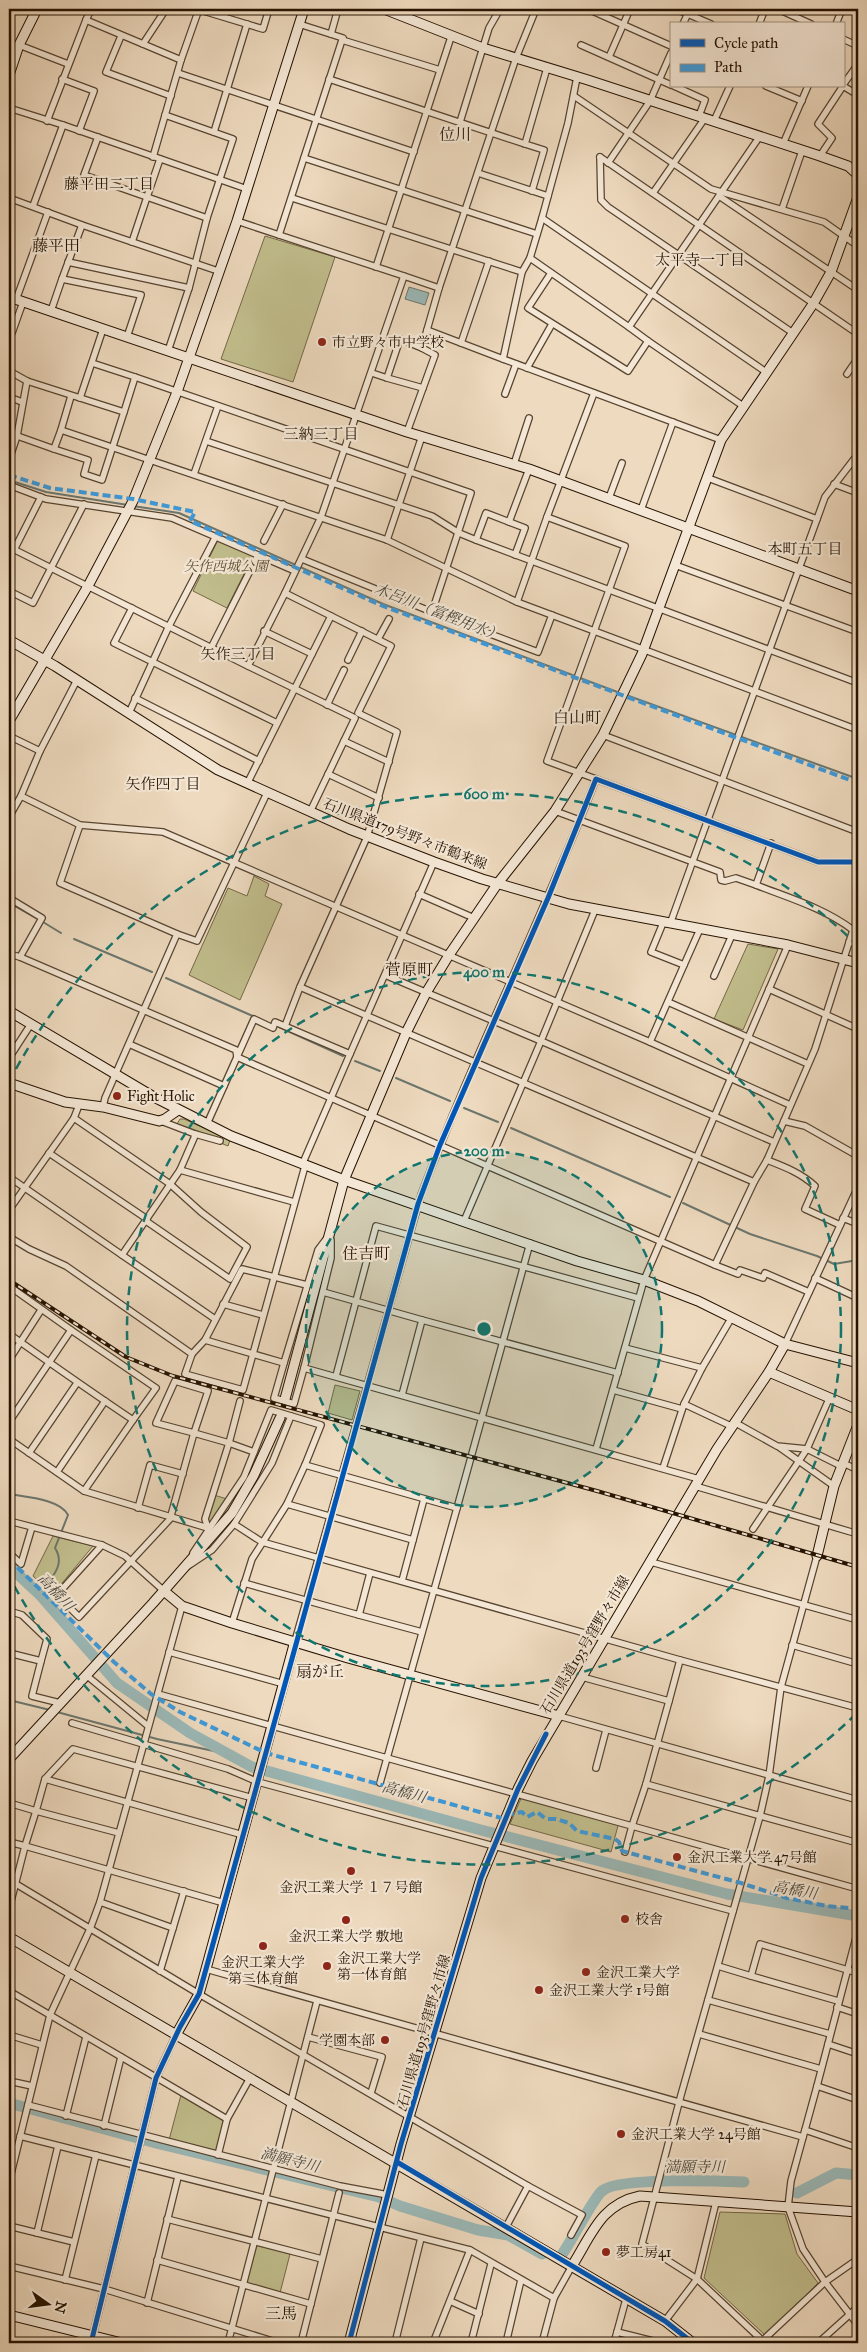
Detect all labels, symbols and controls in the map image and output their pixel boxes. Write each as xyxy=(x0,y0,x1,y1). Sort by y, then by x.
legend xyxy=(670,22,844,88)
text: Cycle path xyxy=(714,34,779,52)
text: Path xyxy=(714,58,743,76)
district label: 位川 xyxy=(439,125,471,144)
district label: 藤平田二丁目 xyxy=(64,175,154,193)
district label: 藤平田 xyxy=(32,236,80,255)
district label: 太平寺一丁目 xyxy=(655,251,745,269)
place label: 市立野々市中学校 xyxy=(332,334,444,351)
marker: 市立野々市中学校 xyxy=(316,336,328,348)
district label: 三納三丁目 xyxy=(283,425,359,443)
district label: 本町五丁目 xyxy=(767,540,843,558)
park label: 矢作西城公園 xyxy=(184,558,270,575)
water label: 木呂川（富樫用水） xyxy=(372,579,504,645)
district label: 矢作三丁目 xyxy=(200,645,276,663)
district label: 白山町 xyxy=(553,708,601,727)
district label: 矢作四丁目 xyxy=(125,775,201,793)
text: 600 m xyxy=(464,785,505,803)
street label: 石川県道179号野々市鶴来線 xyxy=(320,795,490,873)
district label: 菅原町 xyxy=(385,960,433,979)
text: 400 m xyxy=(463,963,505,982)
place label: Fight Holic xyxy=(127,1088,195,1105)
marker: Fight Holic xyxy=(111,1090,123,1102)
text: 200 m xyxy=(464,1142,505,1160)
district label: 住吉町 xyxy=(342,1244,390,1263)
centre of rings xyxy=(475,1320,493,1338)
water label: 高橋川 xyxy=(34,1569,79,1616)
street label: 石川県道193号窪野々市線 xyxy=(537,1573,633,1717)
district label: 扇が丘 xyxy=(296,1662,344,1681)
water label: 高橋川 xyxy=(380,1777,430,1807)
place label: 金沢工業大学 47号館 xyxy=(687,1849,817,1866)
marker: 金沢工業大学 47号館 xyxy=(671,1851,683,1863)
marker: 金沢工業大学 １７号館 xyxy=(345,1865,357,1877)
water label: 高橋川 xyxy=(771,1877,821,1903)
place label: 金沢工業大学 １７号館 xyxy=(279,1879,423,1896)
place label: 校舎 xyxy=(635,1911,663,1928)
marker: 校舎 xyxy=(619,1913,631,1925)
marker: 金沢工業大学 敷地 xyxy=(340,1914,352,1926)
place label: 金沢工業大学 敷地 xyxy=(288,1928,404,1945)
marker: 金沢工業大学 第二体育館 xyxy=(257,1940,269,1952)
place label: 金沢工業大学 第一体育館 xyxy=(337,1950,421,1983)
street label: 石川県道193号窪野々市線 xyxy=(394,1952,454,2110)
place label: 金沢工業大学 第二体育館 xyxy=(221,1954,305,1987)
marker: 金沢工業大学 第一体育館 xyxy=(321,1960,333,1972)
place label: 金沢工業大学 xyxy=(596,1964,680,1981)
marker: 金沢工業大学 xyxy=(580,1966,592,1978)
place label: 金沢工業大学 1号館 xyxy=(549,1982,670,1999)
marker: 金沢工業大学 1号館 xyxy=(533,1984,545,1996)
place label: 学園本部 xyxy=(319,2032,375,2049)
marker: 学園本部 xyxy=(379,2034,391,2046)
place label: 金沢工業大学 24号館 xyxy=(631,2126,761,2143)
marker: 金沢工業大学 24号館 xyxy=(615,2128,627,2140)
water label: 満願寺川 xyxy=(259,2144,323,2176)
water label: 満願寺川 xyxy=(665,2158,727,2176)
place label: 夢工房41 xyxy=(616,2244,672,2261)
marker: 夢工房41 xyxy=(600,2246,612,2258)
north arrow xyxy=(22,2280,72,2330)
text: N xyxy=(50,2299,70,2315)
district label: 三馬 xyxy=(265,2304,297,2323)

